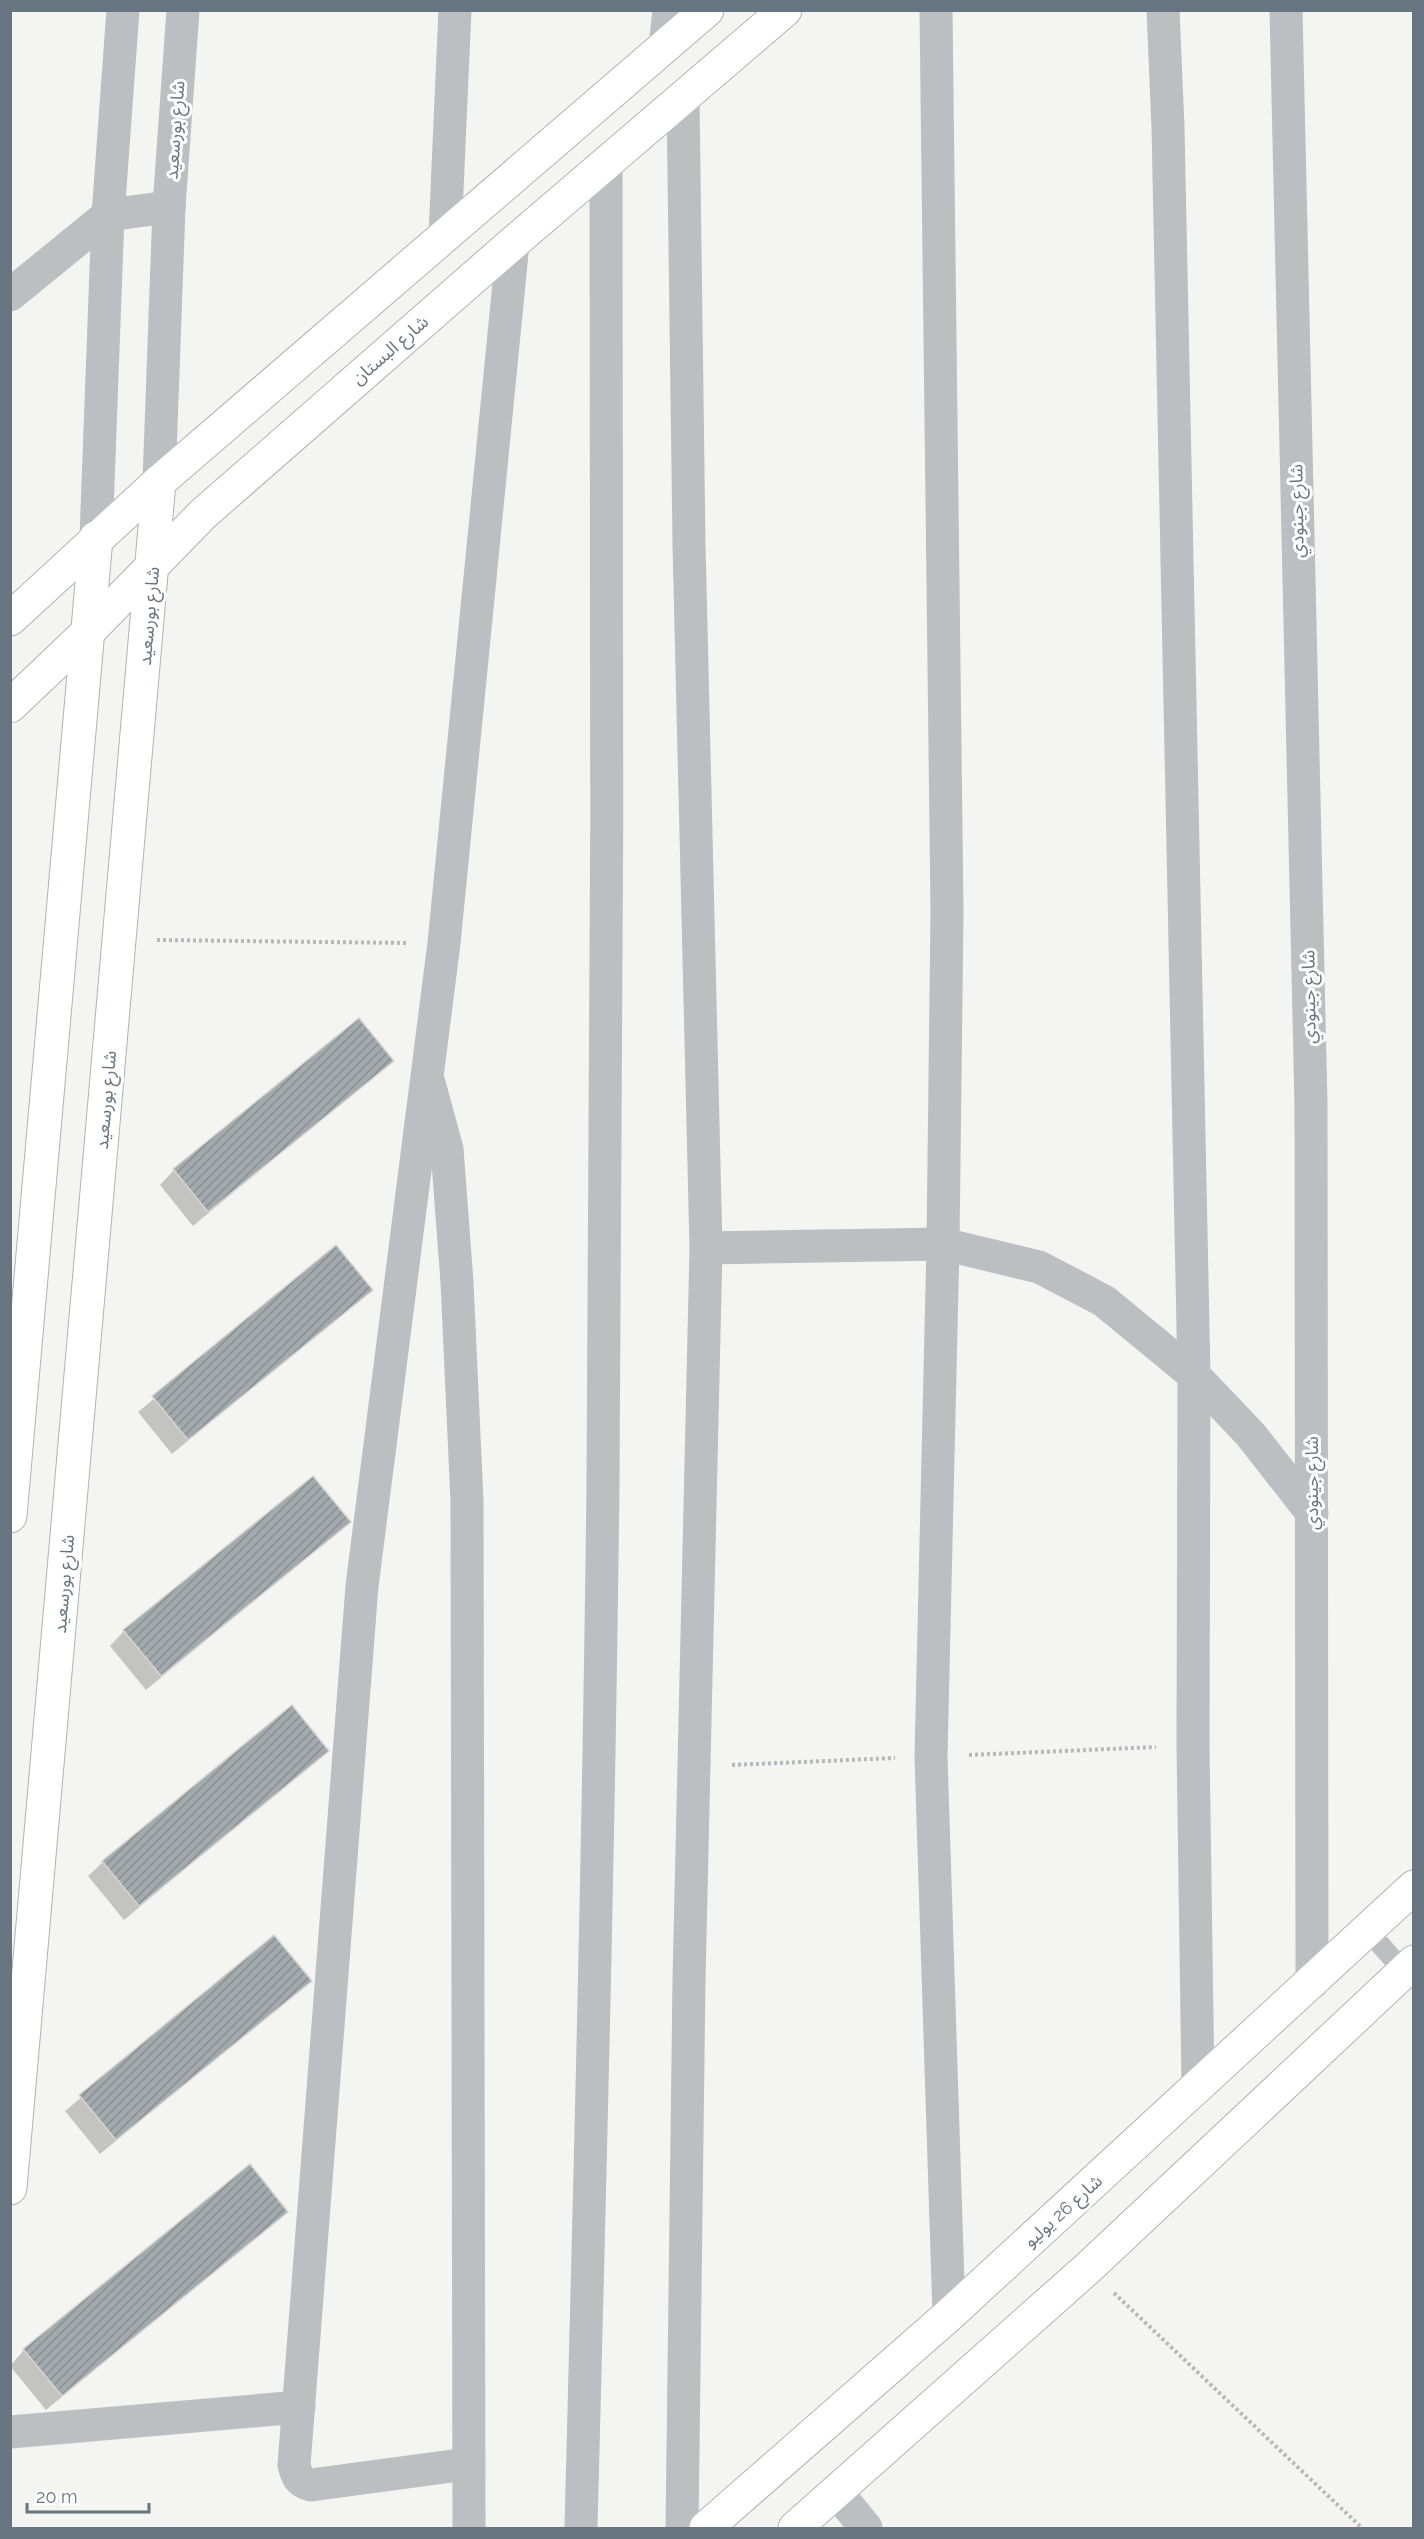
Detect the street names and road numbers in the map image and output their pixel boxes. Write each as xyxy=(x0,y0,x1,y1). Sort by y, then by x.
street label: شارع بورسعيد xyxy=(161,80,192,180)
street label: شارع البستان xyxy=(347,311,435,392)
street label: شارع جينودي xyxy=(1285,464,1312,558)
street label: شارع بورسعيد xyxy=(134,566,167,666)
street label: شارع جينودي xyxy=(1297,950,1324,1044)
street label: شارع بورسعيد xyxy=(91,1050,124,1150)
street label: شارع جينودي xyxy=(1301,1436,1326,1530)
street label: شارع بورسعيد xyxy=(49,1534,82,1634)
street label: شارع 26 يوليو xyxy=(1019,2170,1109,2254)

